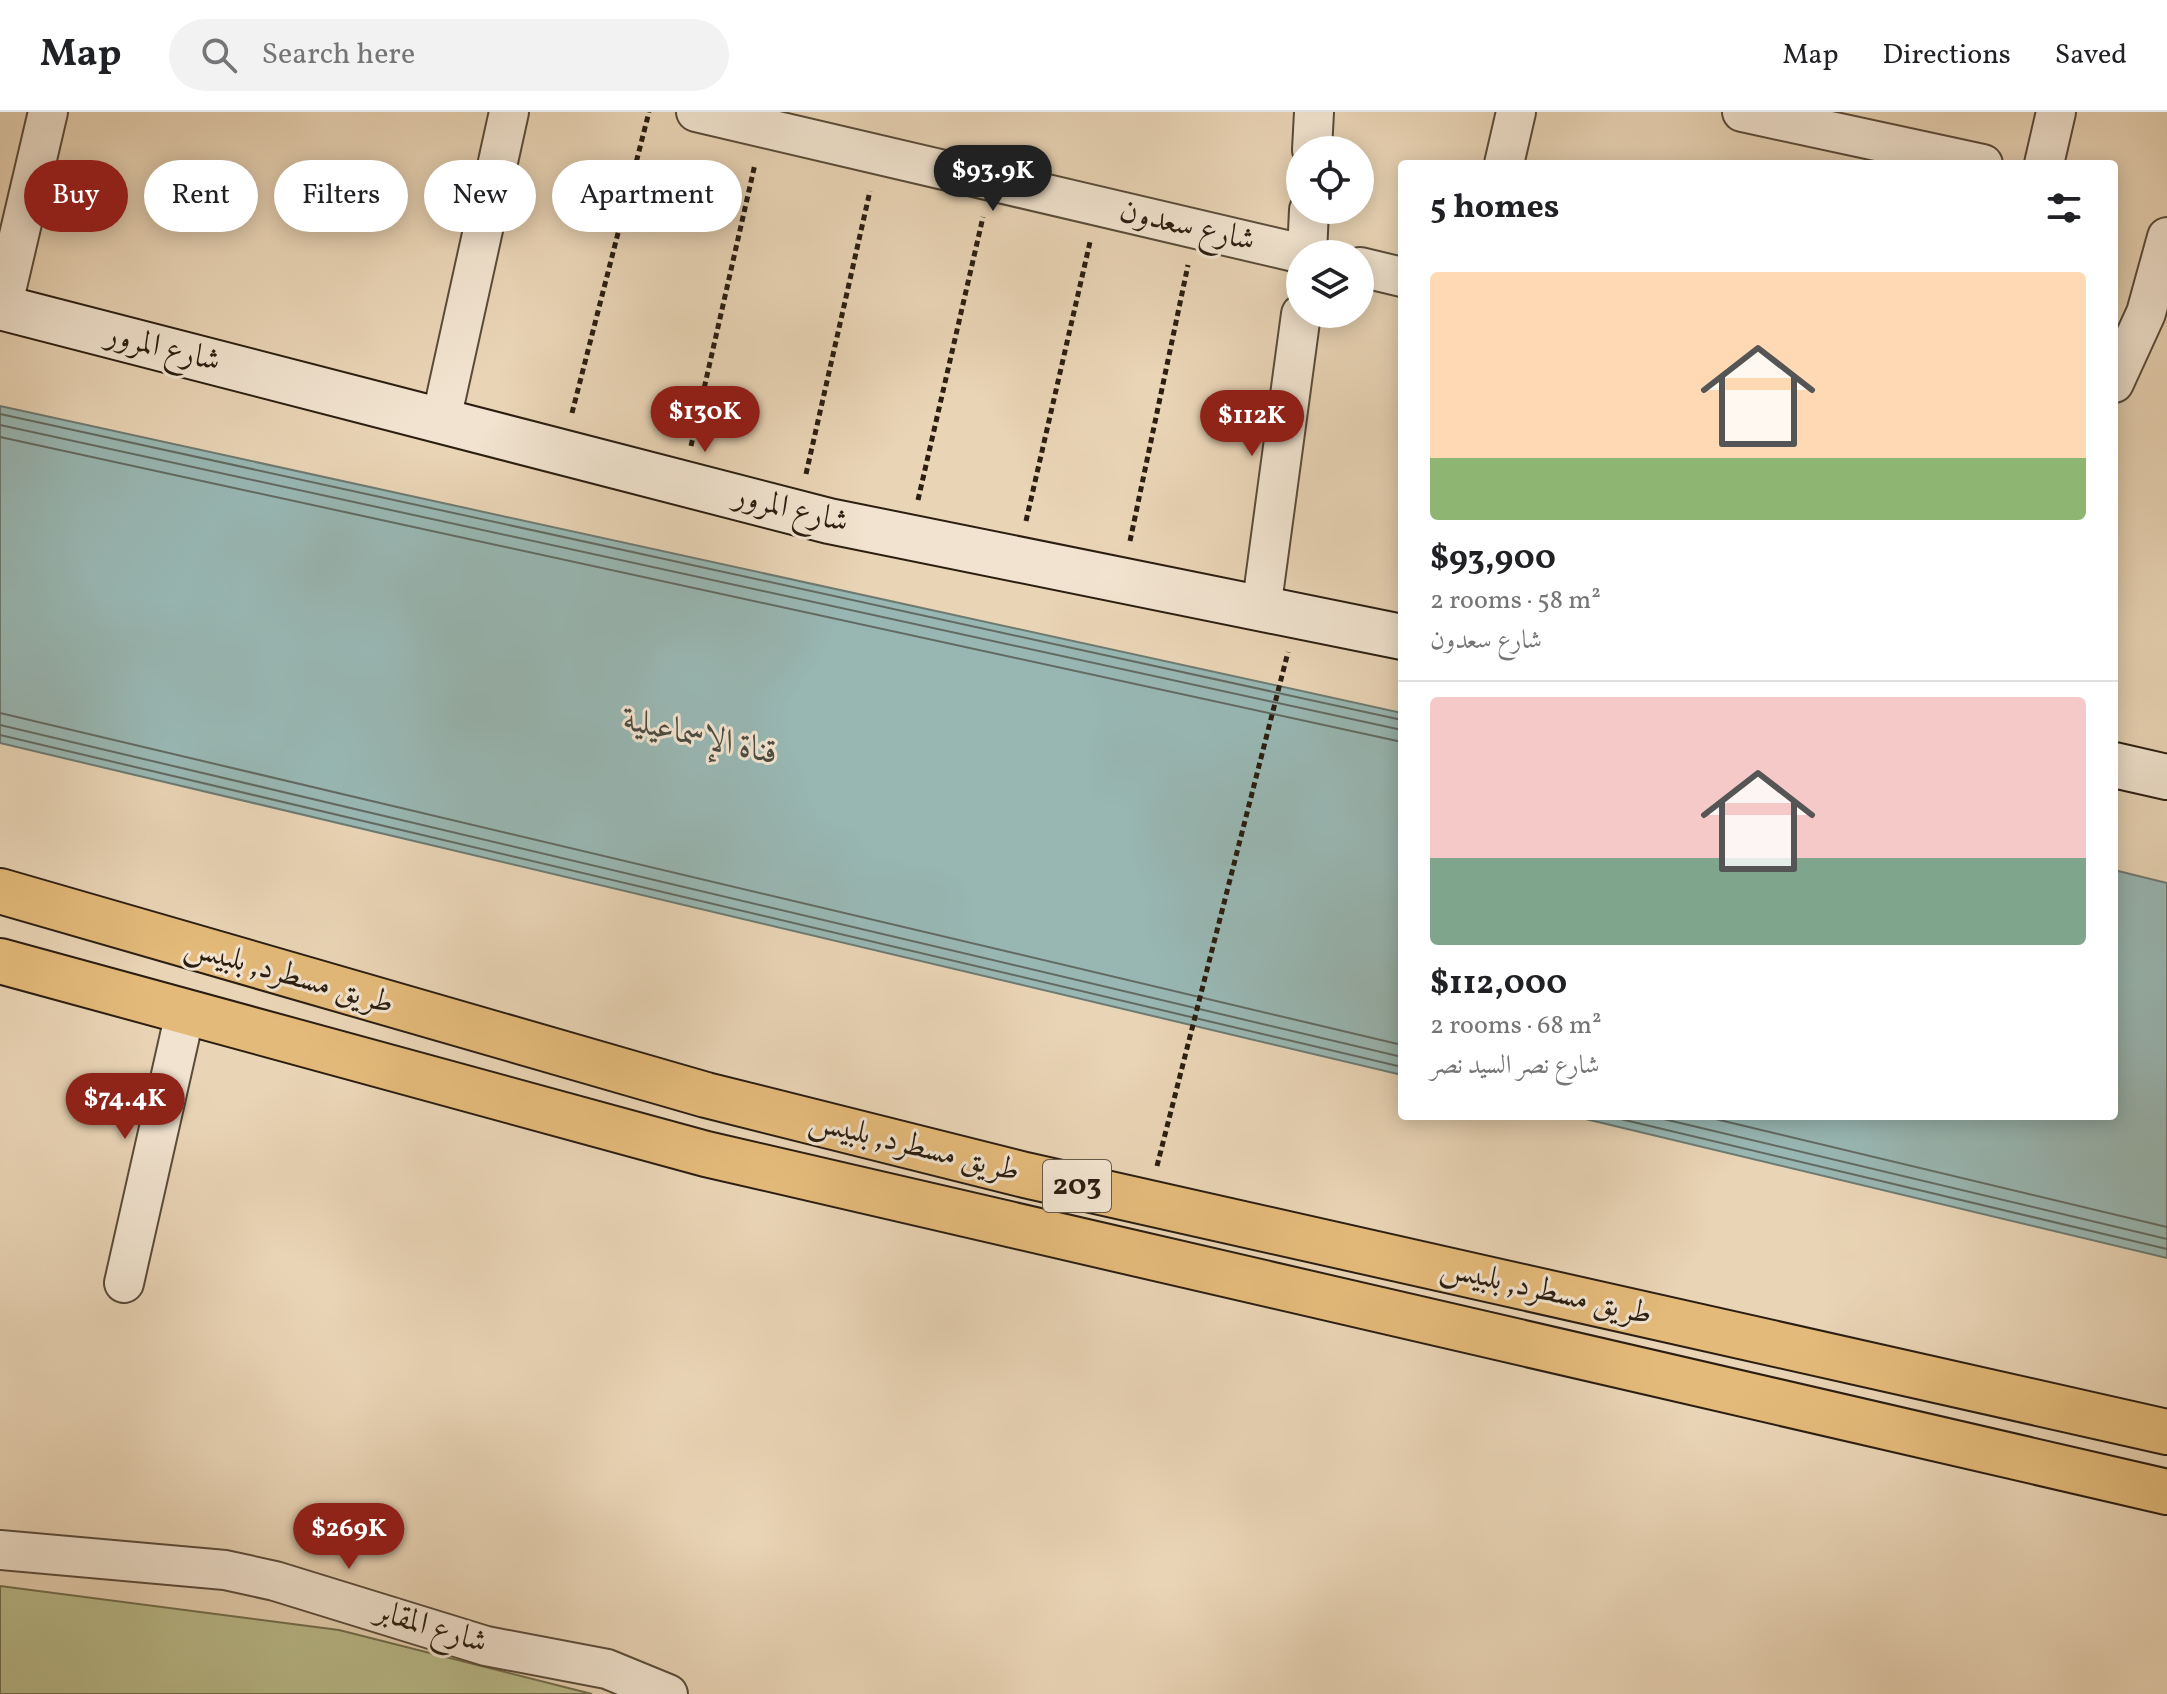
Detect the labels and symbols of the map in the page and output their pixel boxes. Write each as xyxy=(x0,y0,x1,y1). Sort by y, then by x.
pin: $93.9K xyxy=(928,145,1058,213)
street label: شارع سعدون xyxy=(1114,190,1259,266)
street label: شارع المرور xyxy=(98,313,225,386)
pin: $130K xyxy=(649,386,761,454)
pin: $112K xyxy=(1196,390,1308,458)
street label: شارع المرور xyxy=(726,474,853,547)
water label: قناة الإسماعيلية xyxy=(616,697,783,779)
street label: طريق مسطرد, بلبيس xyxy=(179,925,399,1027)
pin: $74.4K xyxy=(60,1073,190,1141)
street label: طريق مسطرد, بلبيس xyxy=(804,1100,1024,1194)
road number: 203 xyxy=(1043,1160,1111,1212)
street label: طريق مسطرد, بلبيس xyxy=(1436,1246,1656,1338)
pin: $269K xyxy=(293,1503,405,1571)
street label: شارع المقابر xyxy=(366,1589,492,1668)

